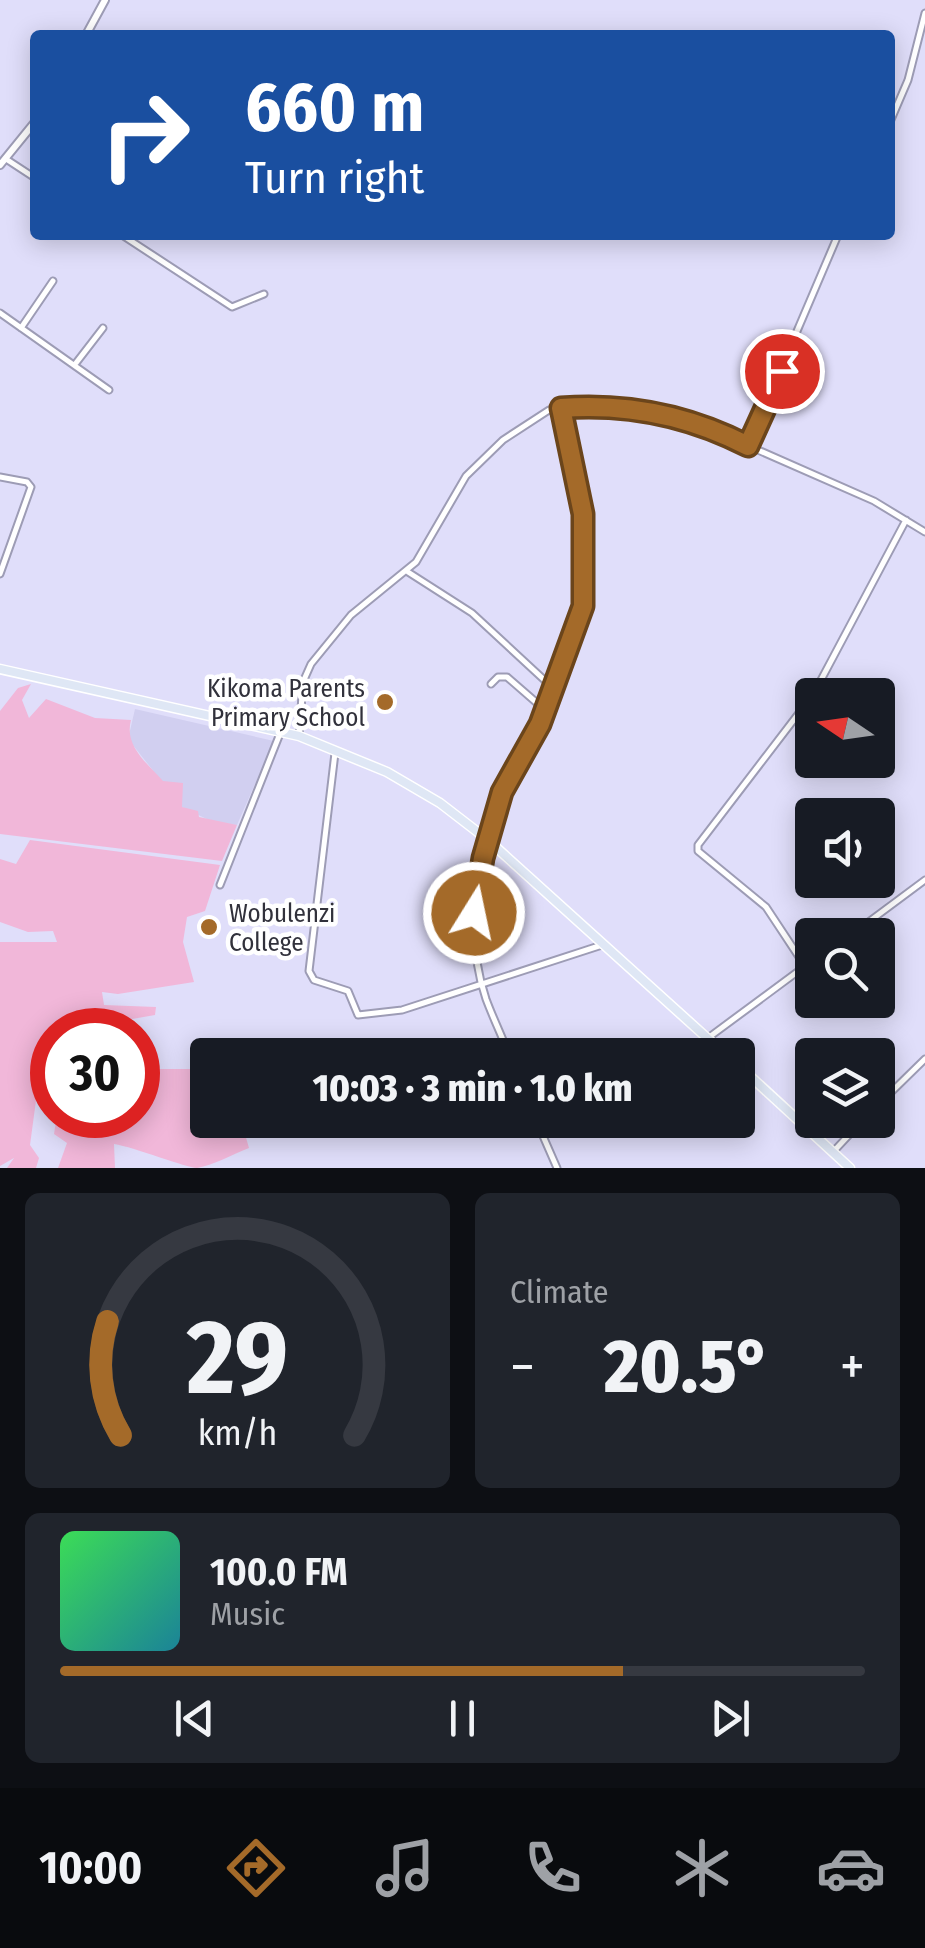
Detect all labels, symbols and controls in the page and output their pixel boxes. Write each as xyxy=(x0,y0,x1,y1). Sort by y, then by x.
text: 660 m xyxy=(245,66,424,150)
icon: right xyxy=(80,70,210,200)
text: Turn right xyxy=(245,151,424,205)
pin xyxy=(740,329,825,414)
icon: arrive xyxy=(755,344,810,399)
place label: Kikoma Parents Primary School xyxy=(207,674,365,733)
north arrow xyxy=(795,678,895,778)
map controls xyxy=(795,678,895,1138)
marker: Kikoma Parents Primary School xyxy=(374,691,396,713)
button: sound xyxy=(795,798,895,898)
position arrow xyxy=(422,861,526,965)
place label: Wobulenzi College xyxy=(229,899,335,958)
marker: Wobulenzi College xyxy=(198,916,220,938)
button: search xyxy=(795,918,895,1018)
speed limit sign: 30 xyxy=(30,1008,160,1138)
button: layers xyxy=(795,1038,895,1138)
text: 10:03 · 3 min · 1.0 km xyxy=(313,1065,632,1111)
text: Climate xyxy=(510,1273,609,1311)
text: 29 xyxy=(186,1296,288,1421)
text: 20.5° xyxy=(604,1322,771,1412)
text: − xyxy=(510,1334,535,1400)
text: + xyxy=(840,1334,865,1400)
text: km/h xyxy=(198,1412,277,1454)
text: 100.0 FM xyxy=(210,1549,348,1595)
text: Music xyxy=(210,1595,285,1633)
icon: previous xyxy=(167,1691,222,1746)
icon: pause xyxy=(435,1691,490,1746)
icon: next xyxy=(703,1691,758,1746)
icon: directions xyxy=(221,1833,291,1903)
icon: music xyxy=(370,1833,440,1903)
icon: phone xyxy=(518,1833,588,1903)
icon: climate xyxy=(667,1833,737,1903)
icon: car xyxy=(816,1833,886,1903)
text: 10:00 xyxy=(39,1841,142,1895)

